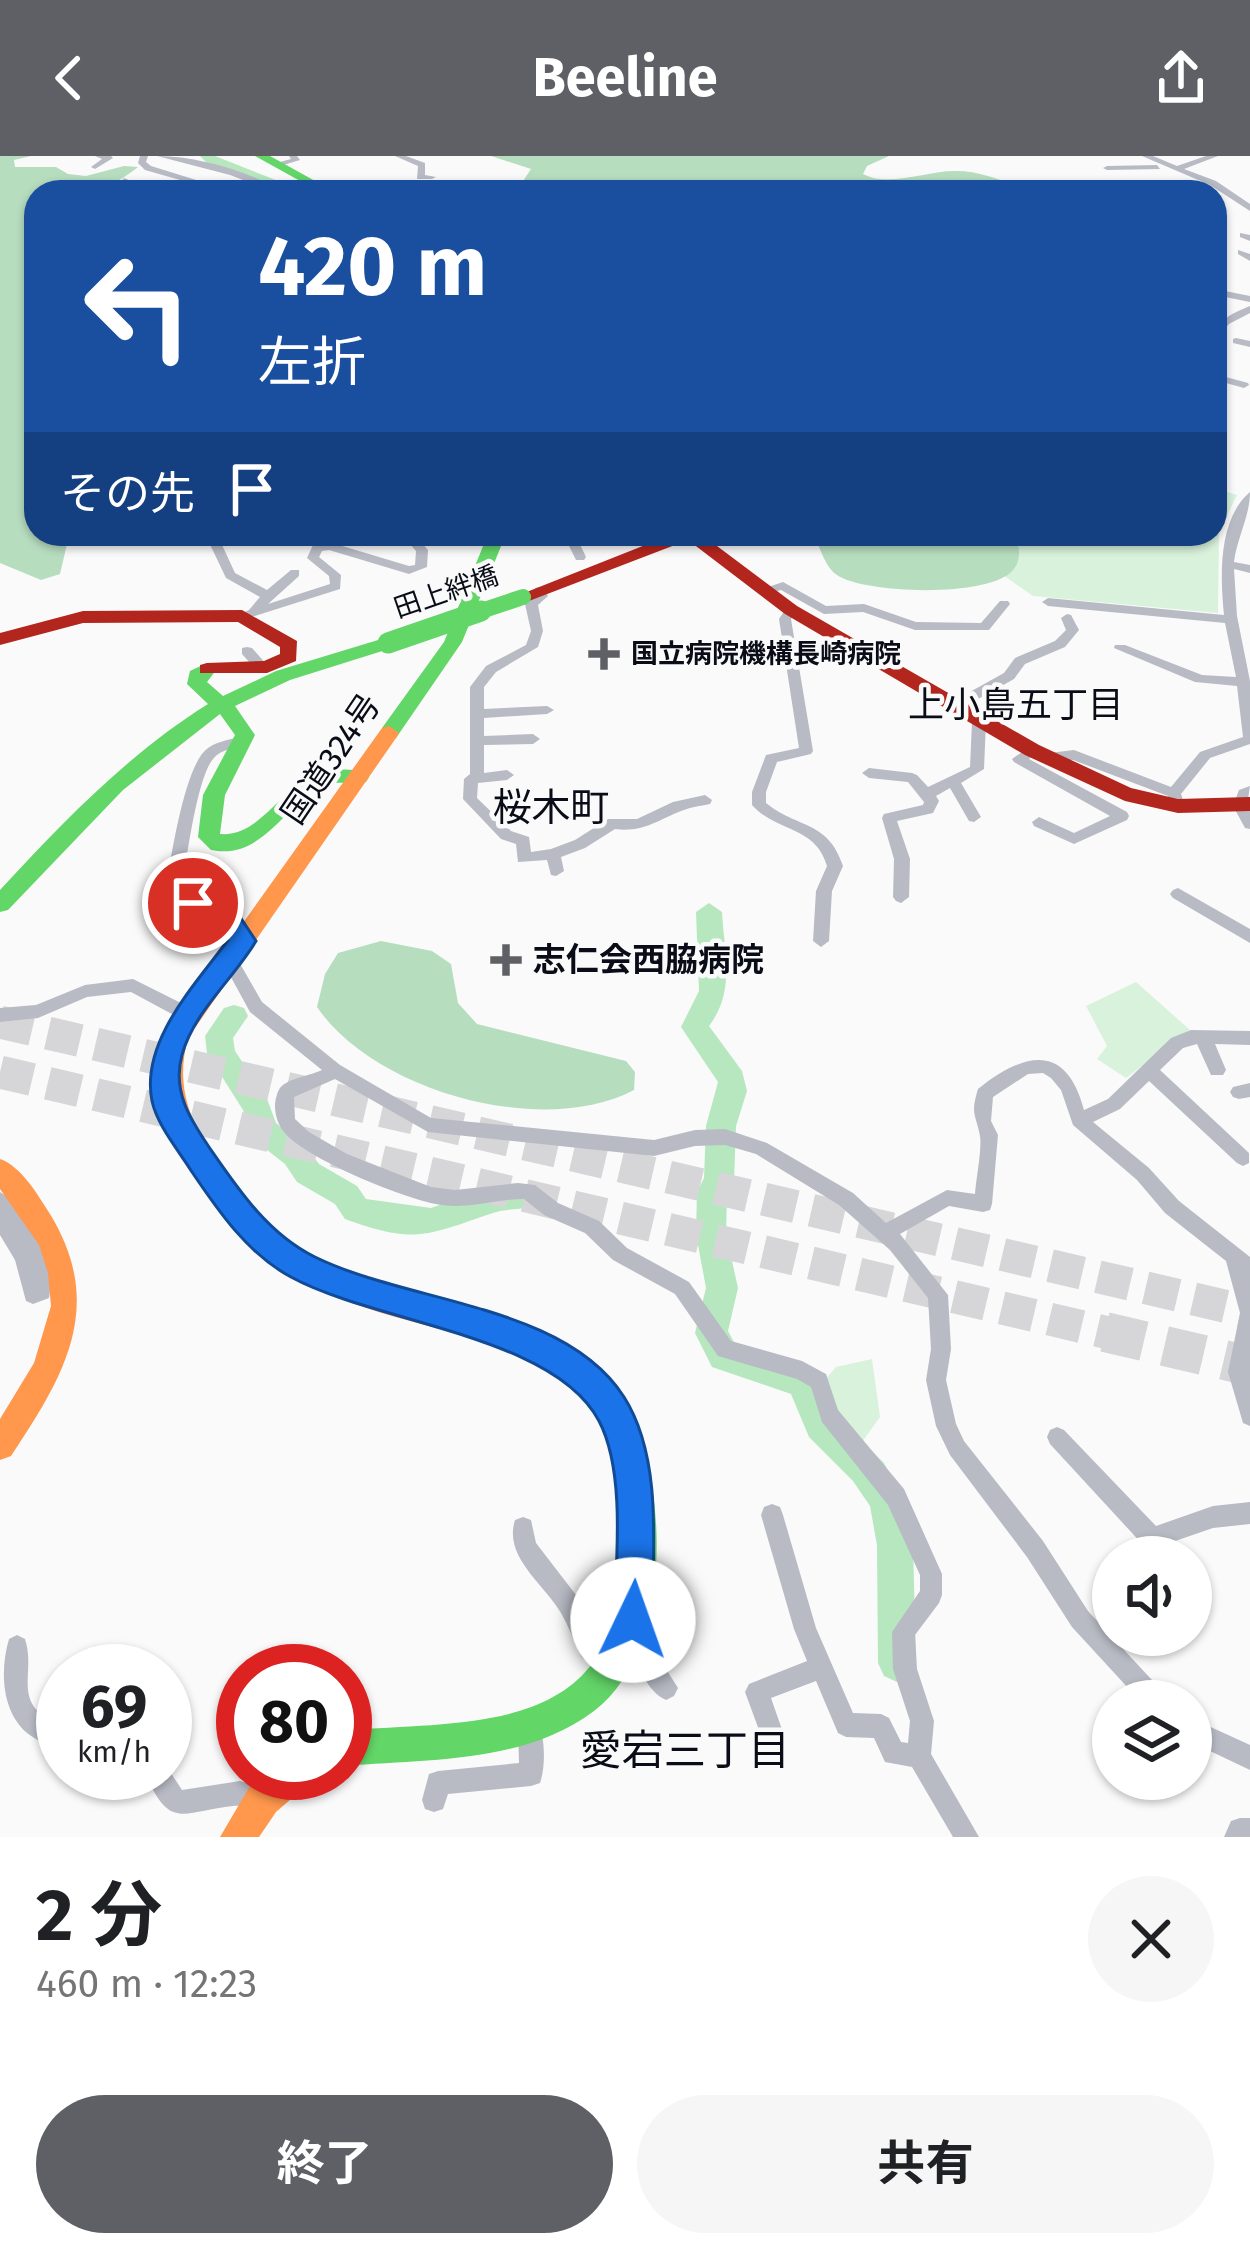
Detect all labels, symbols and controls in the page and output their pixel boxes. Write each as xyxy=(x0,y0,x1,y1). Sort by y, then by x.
icon: back xyxy=(36,45,102,111)
icon: share xyxy=(1148,45,1214,111)
text: Beeline xyxy=(532,46,718,110)
text: 420 m xyxy=(258,216,487,317)
icon: left xyxy=(60,228,216,384)
text: 左折 xyxy=(258,331,366,395)
icon: arrive xyxy=(219,456,285,522)
text: その先 xyxy=(60,467,195,521)
street label: 田上絆橋 xyxy=(390,559,502,625)
marker: 国立病院機構長崎病院 xyxy=(588,638,620,670)
place label: 国立病院機構長崎病院 xyxy=(631,638,901,670)
district label: 上小島五丁目 xyxy=(908,683,1124,727)
street label: 国道324号 xyxy=(273,686,389,832)
district label: 桜木町 xyxy=(492,785,610,831)
pin xyxy=(142,852,244,954)
icon: arrive xyxy=(160,870,226,936)
place label: 志仁会西脇病院 xyxy=(533,940,764,980)
marker: 志仁会西脇病院 xyxy=(490,944,522,976)
map controls xyxy=(1092,1536,1212,1800)
button: sound xyxy=(1092,1536,1212,1656)
position arrow xyxy=(570,1557,696,1683)
speed limit sign: 80 xyxy=(216,1644,372,1800)
text: 69 xyxy=(81,1671,147,1743)
button: layers xyxy=(1092,1680,1212,1800)
district label: 愛宕三丁目 xyxy=(580,1726,790,1776)
text: km/h xyxy=(77,1734,151,1770)
text: 2 分 xyxy=(36,1873,162,1959)
button: close xyxy=(1088,1876,1214,2002)
text: 460 m · 12:23 xyxy=(36,1961,257,2007)
button: 終了 xyxy=(36,2095,613,2233)
button: 共有 xyxy=(637,2095,1214,2233)

